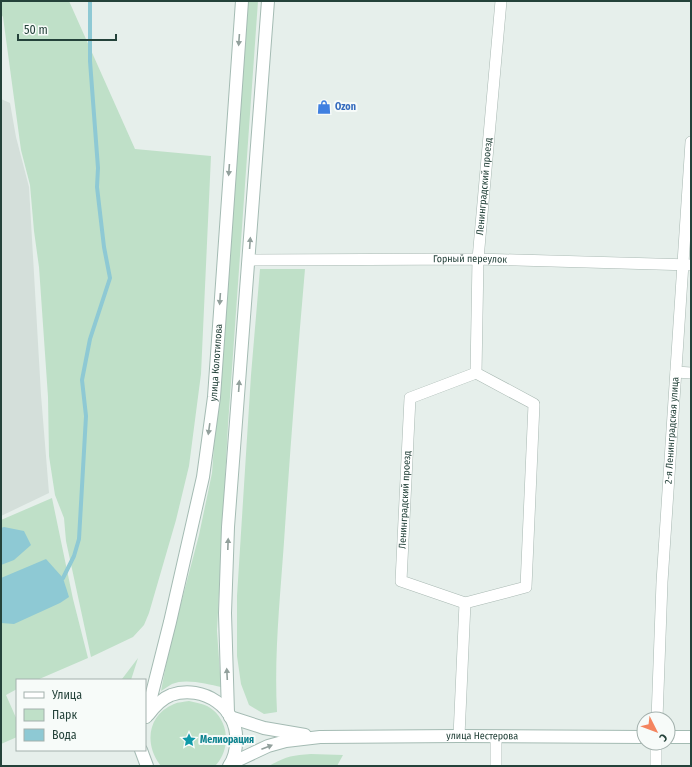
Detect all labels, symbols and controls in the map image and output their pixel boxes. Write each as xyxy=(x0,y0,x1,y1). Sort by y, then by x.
scale bar xyxy=(18,16,116,42)
text: 50 m xyxy=(24,23,48,37)
one-way arrow xyxy=(235,34,242,46)
shop icon: Ozon xyxy=(316,99,332,115)
place label: Ozon xyxy=(335,101,356,113)
street label: Ленинградский проезд xyxy=(474,137,495,236)
one-way arrow xyxy=(226,164,233,176)
one-way arrow xyxy=(247,237,254,249)
street label: Горный переулок xyxy=(433,253,507,266)
one-way arrow xyxy=(217,293,224,305)
street label: улица Колотилова xyxy=(207,323,225,402)
street label: 2-я Ленинградская улица xyxy=(662,376,682,484)
one-way arrow xyxy=(236,380,243,392)
one-way arrow xyxy=(206,423,213,435)
street label: Ленинградский проезд xyxy=(397,450,413,549)
one-way arrow xyxy=(224,538,231,550)
one-way arrow xyxy=(223,668,230,680)
legend xyxy=(16,679,146,751)
text: Улица xyxy=(51,688,82,702)
text: Парк xyxy=(52,708,78,722)
north arrow xyxy=(636,711,676,751)
text: Вода xyxy=(52,728,77,742)
street label: улица Нестерова xyxy=(446,730,518,742)
text: С xyxy=(656,731,670,744)
place icon: Мелиорация xyxy=(181,732,197,748)
place label: Мелиорация xyxy=(200,734,254,746)
one-way arrow xyxy=(262,743,274,749)

